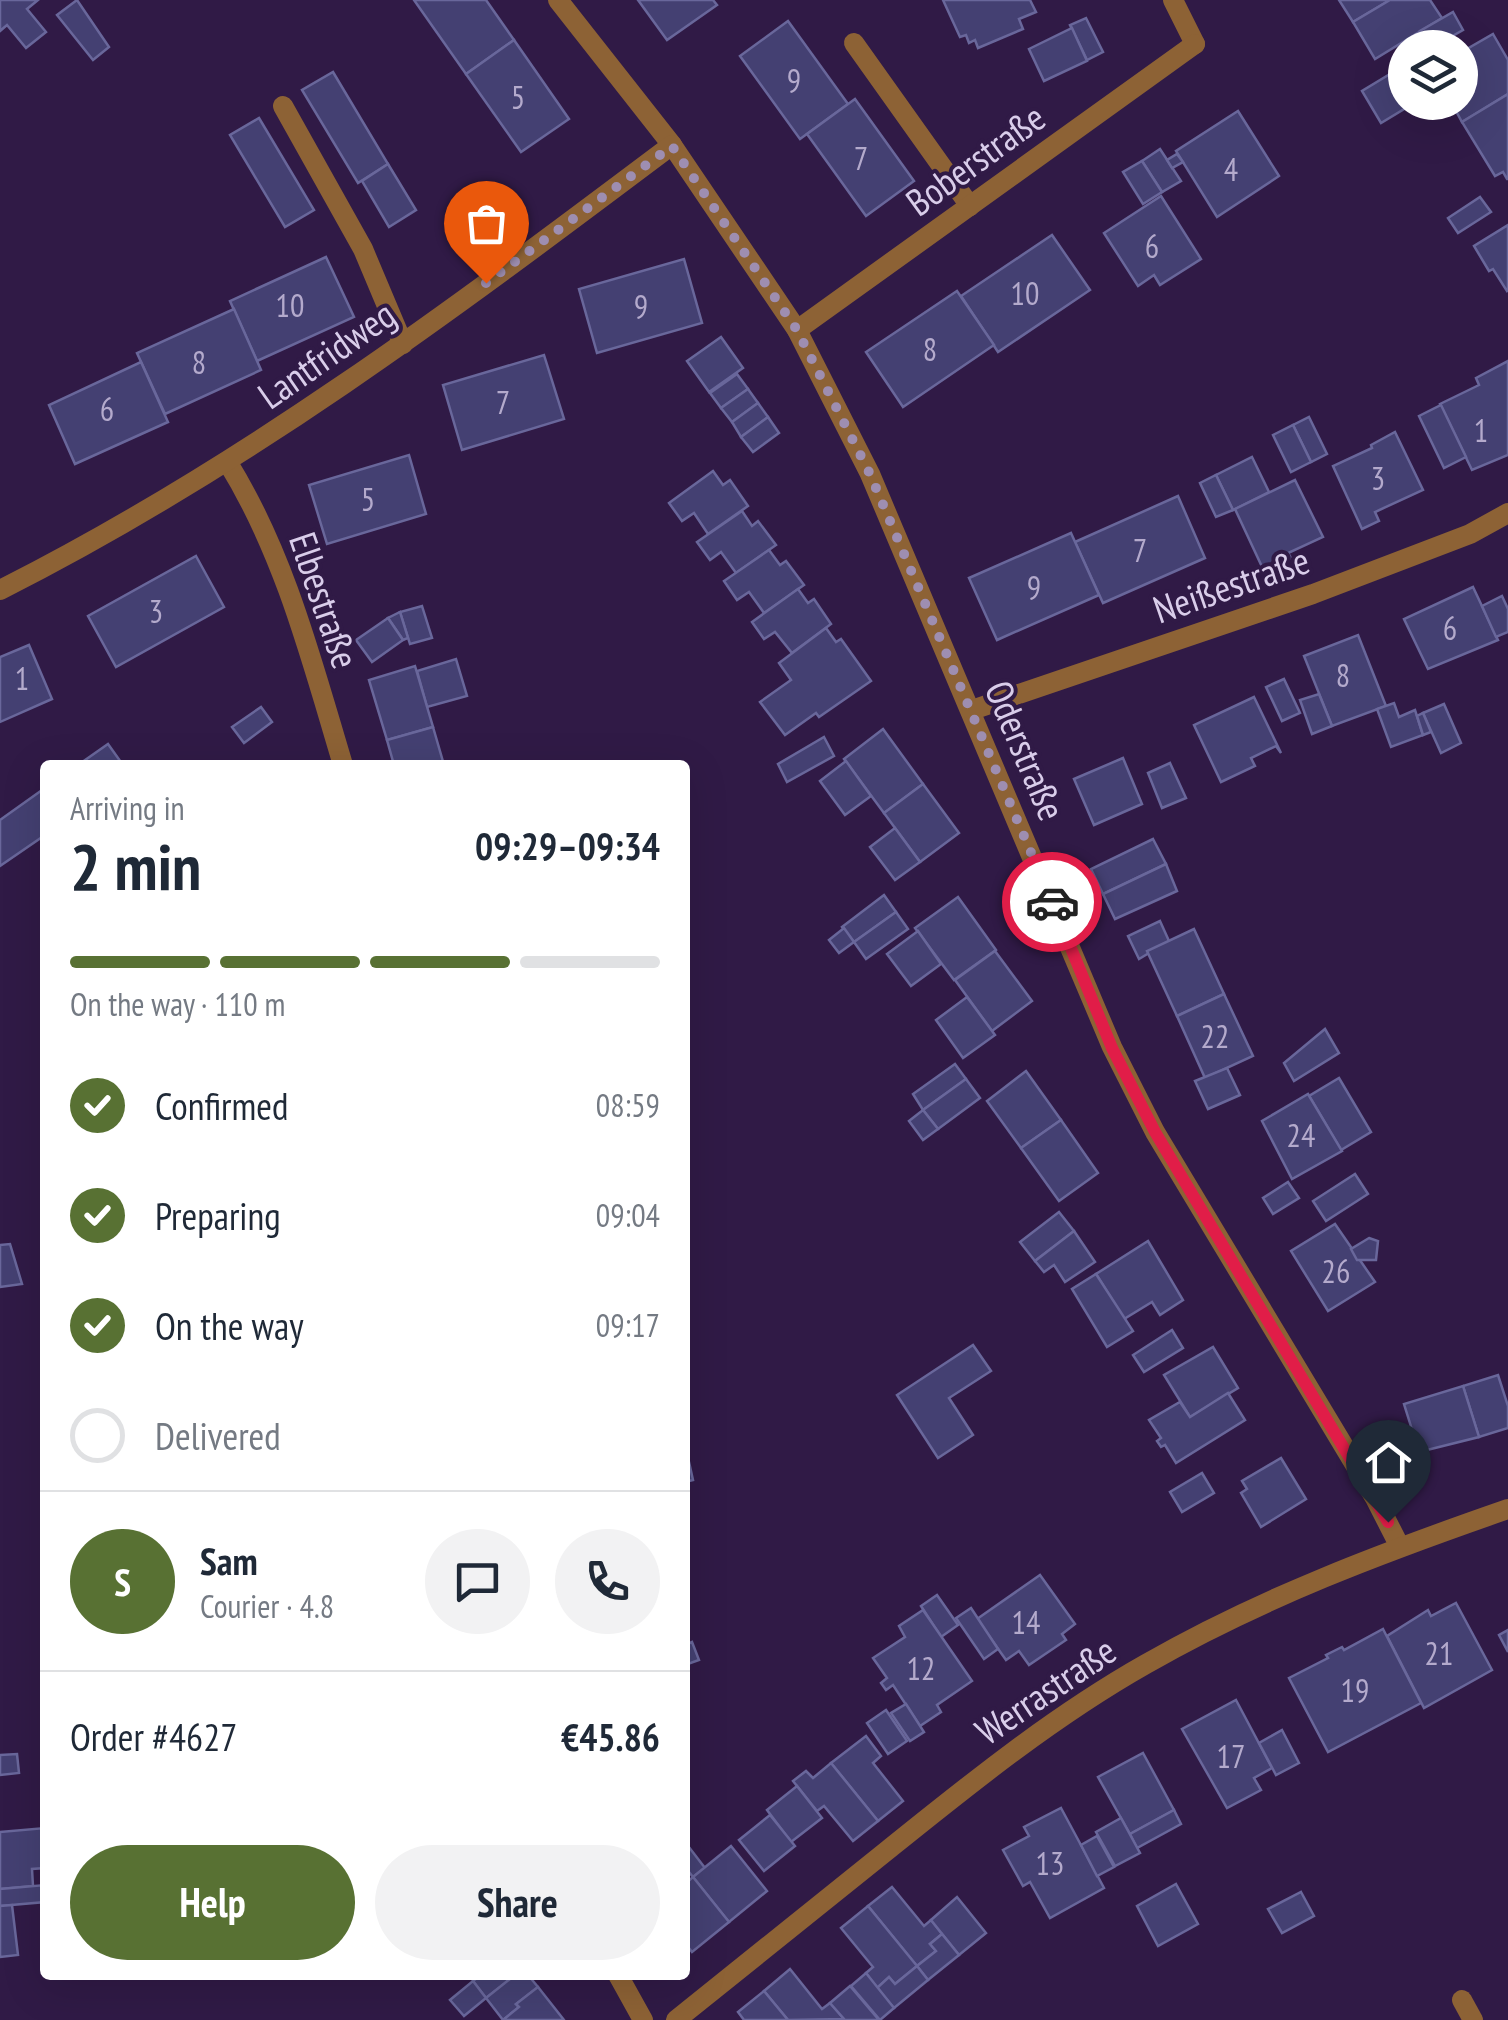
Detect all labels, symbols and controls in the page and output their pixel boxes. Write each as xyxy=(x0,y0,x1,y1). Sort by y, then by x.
map controls xyxy=(1388,30,1478,120)
button: layers xyxy=(1388,30,1478,120)
house number: 9 xyxy=(787,59,801,101)
house number: 5 xyxy=(511,76,525,118)
street label: Boberstraße xyxy=(896,92,1054,226)
house number: 7 xyxy=(854,137,868,179)
house number: 4 xyxy=(1224,148,1238,190)
pin xyxy=(444,181,529,284)
icon: bag xyxy=(459,196,514,251)
house number: 6 xyxy=(1145,225,1159,267)
house number: 10 xyxy=(1011,272,1039,314)
house number: 10 xyxy=(276,284,304,326)
house number: 9 xyxy=(634,285,648,327)
street label: Lantfridweg xyxy=(248,289,404,419)
house number: 8 xyxy=(923,328,937,370)
house number: 8 xyxy=(192,341,206,383)
house number: 7 xyxy=(496,381,510,423)
house number: 6 xyxy=(100,388,114,430)
house number: 1 xyxy=(1474,409,1488,451)
house number: 3 xyxy=(1371,457,1385,499)
house number: 5 xyxy=(361,478,375,520)
street label: Elbestraße xyxy=(279,526,371,674)
house number: 7 xyxy=(1133,529,1147,571)
street label: Neißestraße xyxy=(1147,534,1315,634)
house number: 9 xyxy=(1027,566,1041,608)
house number: 3 xyxy=(149,590,163,632)
house number: 6 xyxy=(1443,607,1457,649)
house number: 8 xyxy=(1336,654,1350,696)
house number: 1 xyxy=(15,657,29,699)
street label: Oderstraße xyxy=(975,673,1077,827)
text: Arriving in xyxy=(70,787,185,829)
text: 09:29–09:34 xyxy=(475,821,660,870)
text: 2 min xyxy=(70,824,201,908)
courier xyxy=(1002,852,1102,952)
icon: car xyxy=(1025,875,1080,930)
text: On the way · 110 m xyxy=(70,983,285,1025)
house number: 22 xyxy=(1201,1015,1229,1057)
icon: check xyxy=(70,1078,125,1133)
text: Confirmed xyxy=(155,1081,288,1130)
text: 08:59 xyxy=(596,1084,660,1126)
house number: 24 xyxy=(1287,1114,1315,1156)
icon: check xyxy=(70,1188,125,1243)
text: Preparing xyxy=(155,1191,281,1240)
text: 09:04 xyxy=(596,1194,660,1236)
house number: 26 xyxy=(1322,1250,1350,1292)
icon: check xyxy=(70,1298,125,1353)
text: On the way xyxy=(155,1301,303,1350)
text: 09:17 xyxy=(596,1304,660,1346)
text: Delivered xyxy=(155,1411,281,1460)
pin xyxy=(1346,1420,1431,1523)
icon: home xyxy=(1361,1435,1416,1490)
button: chat xyxy=(425,1529,530,1634)
button: phone xyxy=(555,1529,660,1634)
text: Sam xyxy=(200,1536,258,1585)
text: S xyxy=(114,1557,131,1606)
text: Courier · 4.8 xyxy=(200,1585,334,1627)
house number: 14 xyxy=(1012,1601,1040,1643)
street label: Werrastraße xyxy=(965,1625,1125,1755)
house number: 21 xyxy=(1425,1632,1453,1674)
house number: 12 xyxy=(907,1647,935,1689)
house number: 19 xyxy=(1341,1669,1369,1711)
text: Order #4627 xyxy=(70,1712,237,1761)
text: €45.86 xyxy=(561,1712,660,1761)
house number: 17 xyxy=(1217,1735,1245,1777)
house number: 13 xyxy=(1036,1842,1064,1884)
button: Help xyxy=(70,1845,355,1960)
button: Share xyxy=(375,1845,660,1960)

